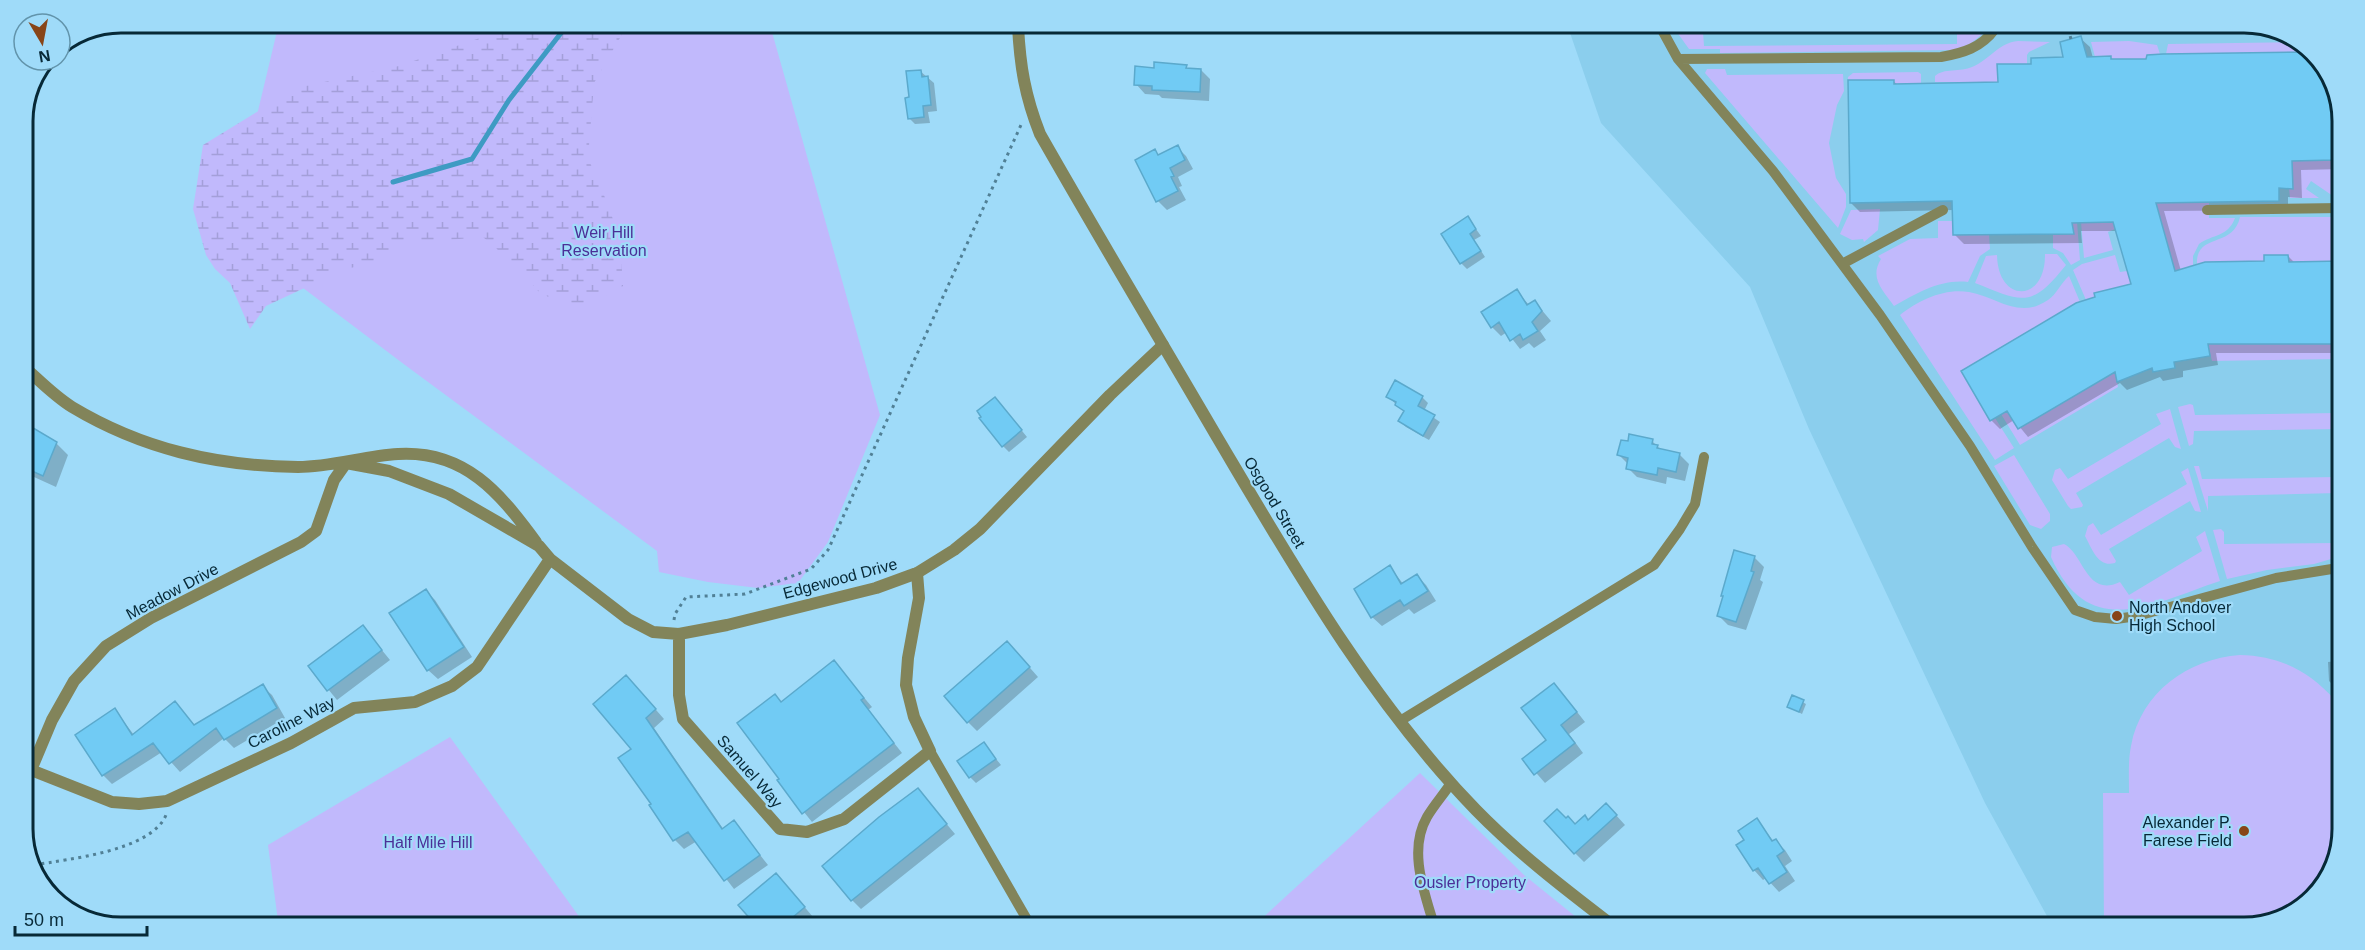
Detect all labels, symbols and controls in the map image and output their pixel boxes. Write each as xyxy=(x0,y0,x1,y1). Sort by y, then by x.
north arrow xyxy=(12,12,72,72)
text: N xyxy=(37,47,52,66)
park label: Weir Hill Reservation xyxy=(561,224,647,259)
street label: Osgood Street xyxy=(1241,454,1309,551)
street label: Edgewood Drive xyxy=(781,555,899,602)
street label: Meadow Drive xyxy=(123,560,221,623)
place label: North Andover High School xyxy=(2129,599,2232,634)
marker: North Andover High School xyxy=(2110,609,2124,623)
street label: Caroline Way xyxy=(245,693,338,752)
street label: Samuel Way xyxy=(714,732,786,811)
place label: Alexander P. Farese Field xyxy=(2142,814,2232,849)
marker: Alexander P. Farese Field xyxy=(2237,824,2251,838)
park label: Half Mile Hill xyxy=(384,834,472,851)
park label: Ousler Property xyxy=(1414,874,1526,891)
scale bar xyxy=(15,899,147,937)
text: 50 m xyxy=(24,910,64,930)

